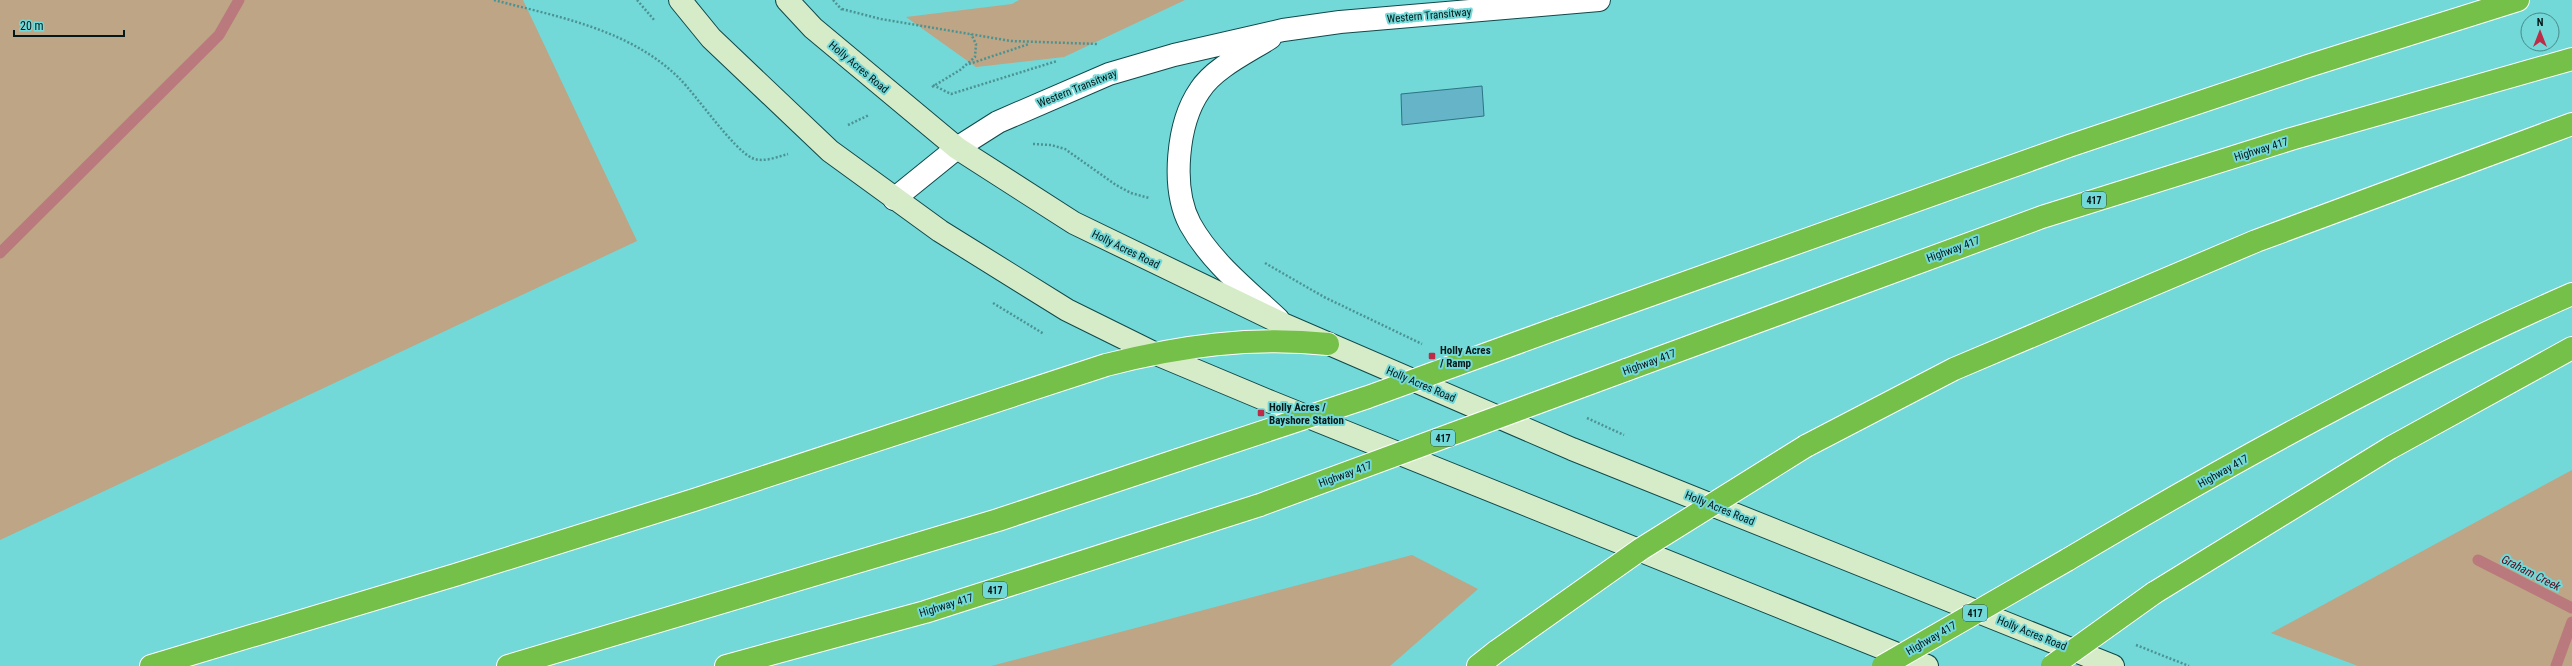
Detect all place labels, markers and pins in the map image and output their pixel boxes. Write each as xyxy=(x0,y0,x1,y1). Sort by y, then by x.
place label: Holly Acres / Ramp xyxy=(1440,344,1491,370)
marker: Holly Acres / Ramp xyxy=(1427,351,1437,361)
place label: Holly Acres / Bayshore Station xyxy=(1269,401,1344,427)
marker: Holly Acres / Bayshore Station xyxy=(1256,408,1266,418)

